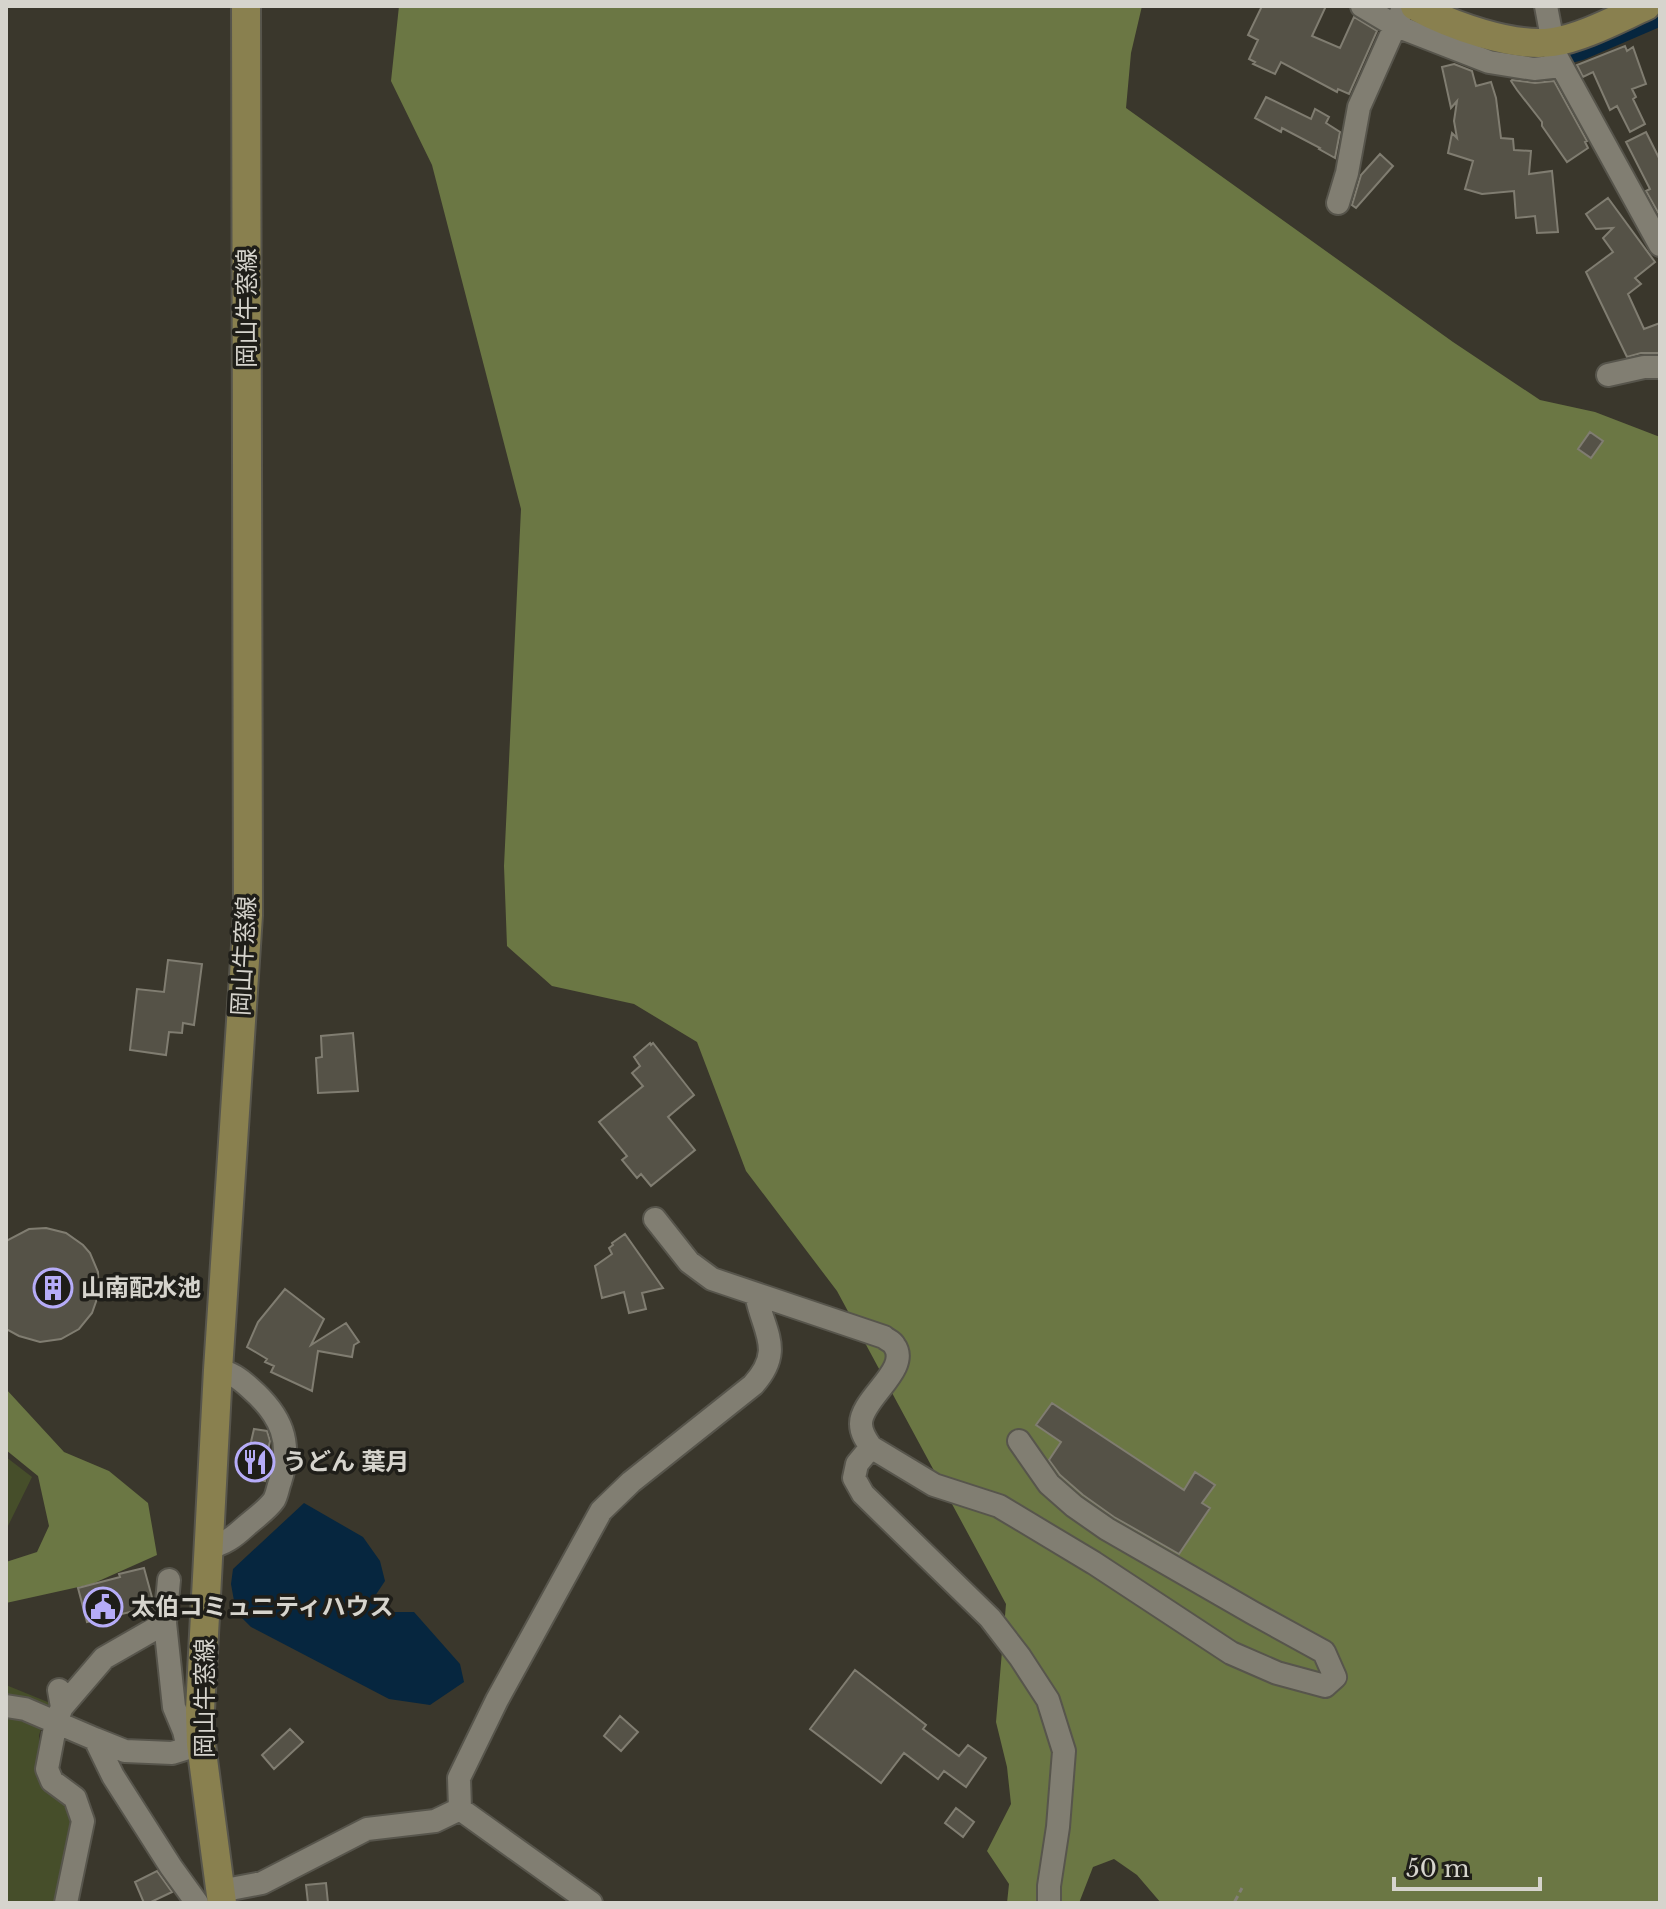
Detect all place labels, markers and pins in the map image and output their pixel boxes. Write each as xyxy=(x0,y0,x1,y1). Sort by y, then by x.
building icon: 山南配水池 xyxy=(32,1267,74,1309)
place label: 山南配水池 xyxy=(81,1273,201,1302)
restaurant icon: うどん 葉月 xyxy=(234,1441,276,1483)
place label: うどん 葉月 xyxy=(283,1447,409,1476)
public building icon: 太伯コミュニティハウス xyxy=(82,1586,124,1628)
place label: 太伯コミュニティハウス xyxy=(131,1592,394,1621)

